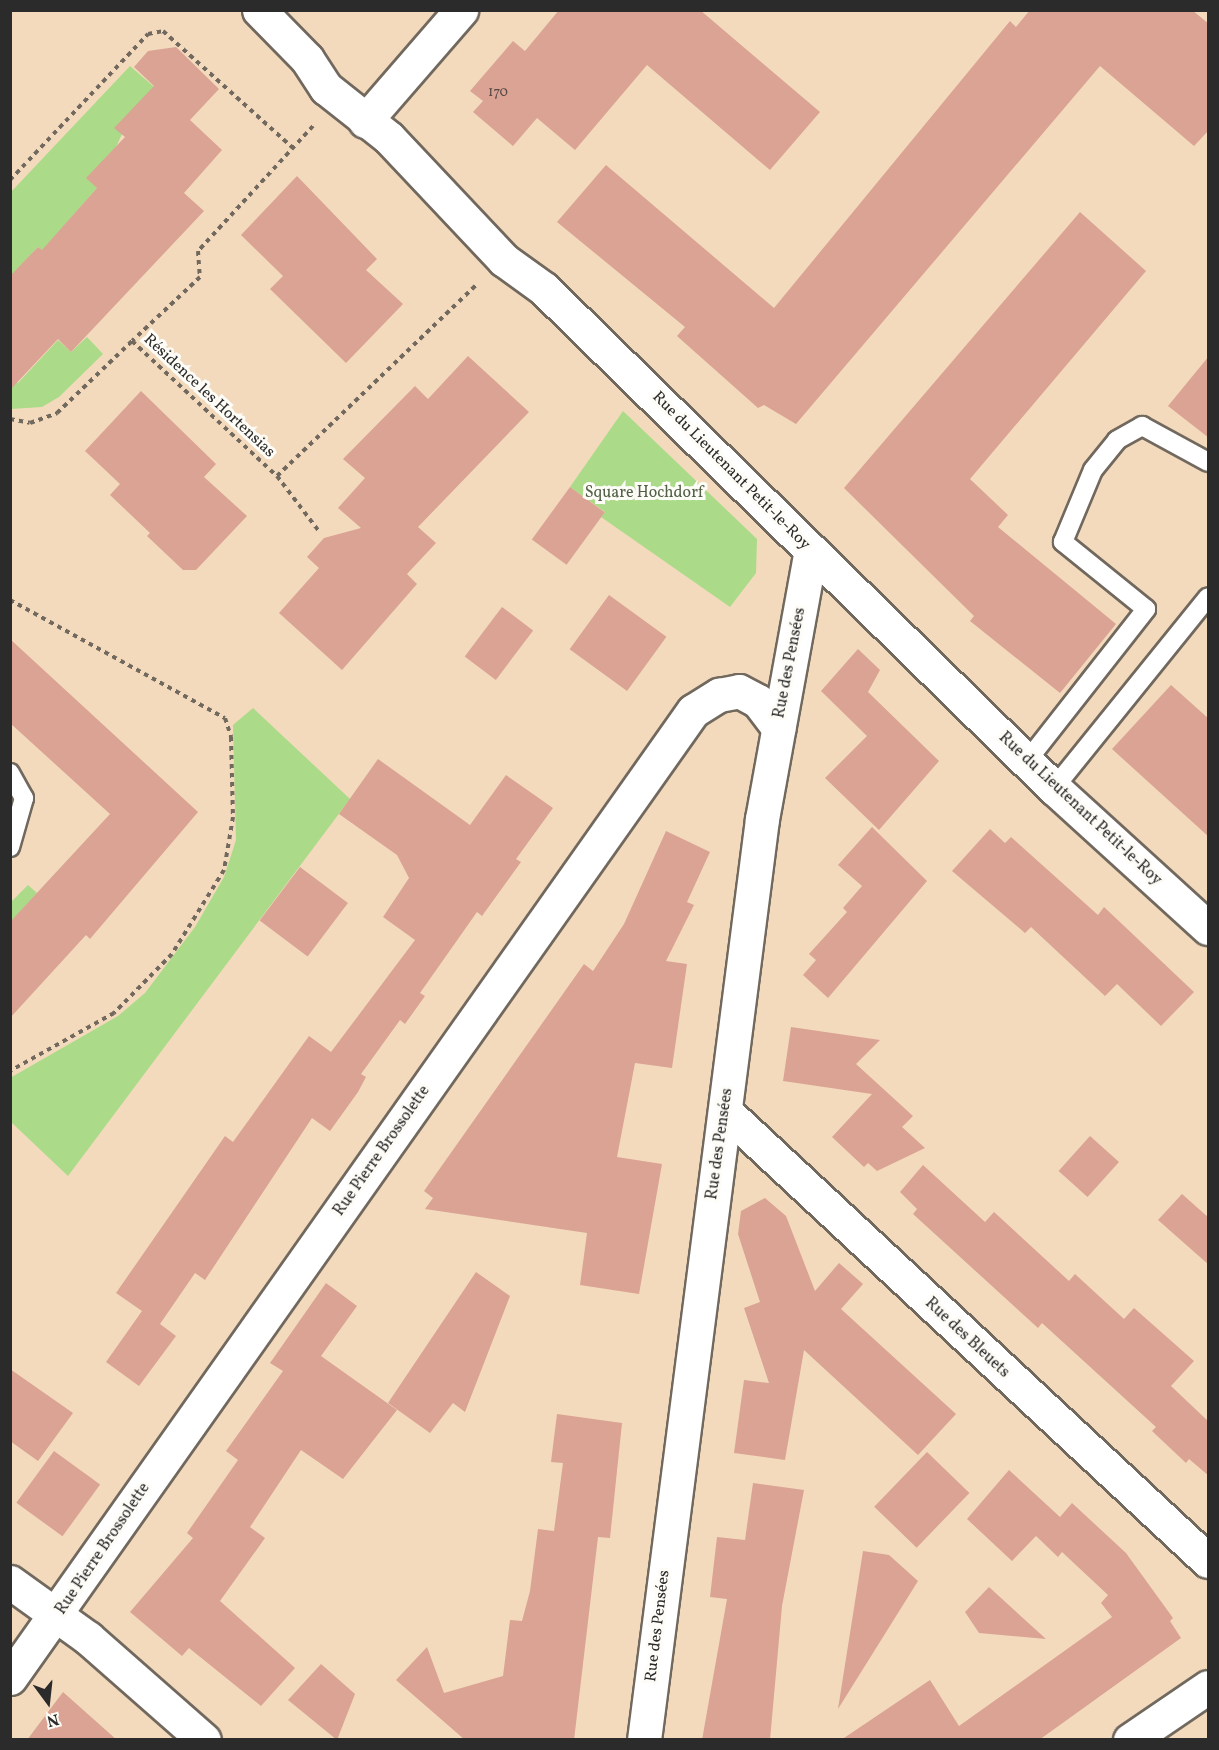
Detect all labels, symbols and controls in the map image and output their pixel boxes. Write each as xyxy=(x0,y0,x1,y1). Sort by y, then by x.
house number: 170 xyxy=(488,85,508,101)
street label: Résidence les Hortensias xyxy=(139,330,279,462)
street label: Rue du Lieutenant Petit-le-Roy xyxy=(648,388,814,554)
park label: Square Hochdorf xyxy=(585,483,703,503)
street label: Rue des Pensées xyxy=(770,606,810,720)
street label: Rue du Lieutenant Petit-le-Roy xyxy=(994,728,1166,890)
street label: Rue Pierre Brossolette xyxy=(330,1082,434,1220)
street label: Rue des Pensées xyxy=(703,1087,737,1201)
street label: Rue des Bleuets xyxy=(921,1294,1013,1382)
street label: Rue Pierre Brossolette xyxy=(52,1479,154,1619)
street label: Rue des Pensées xyxy=(642,1569,674,1683)
north arrow xyxy=(18,1672,78,1732)
text: N xyxy=(44,1707,61,1732)

